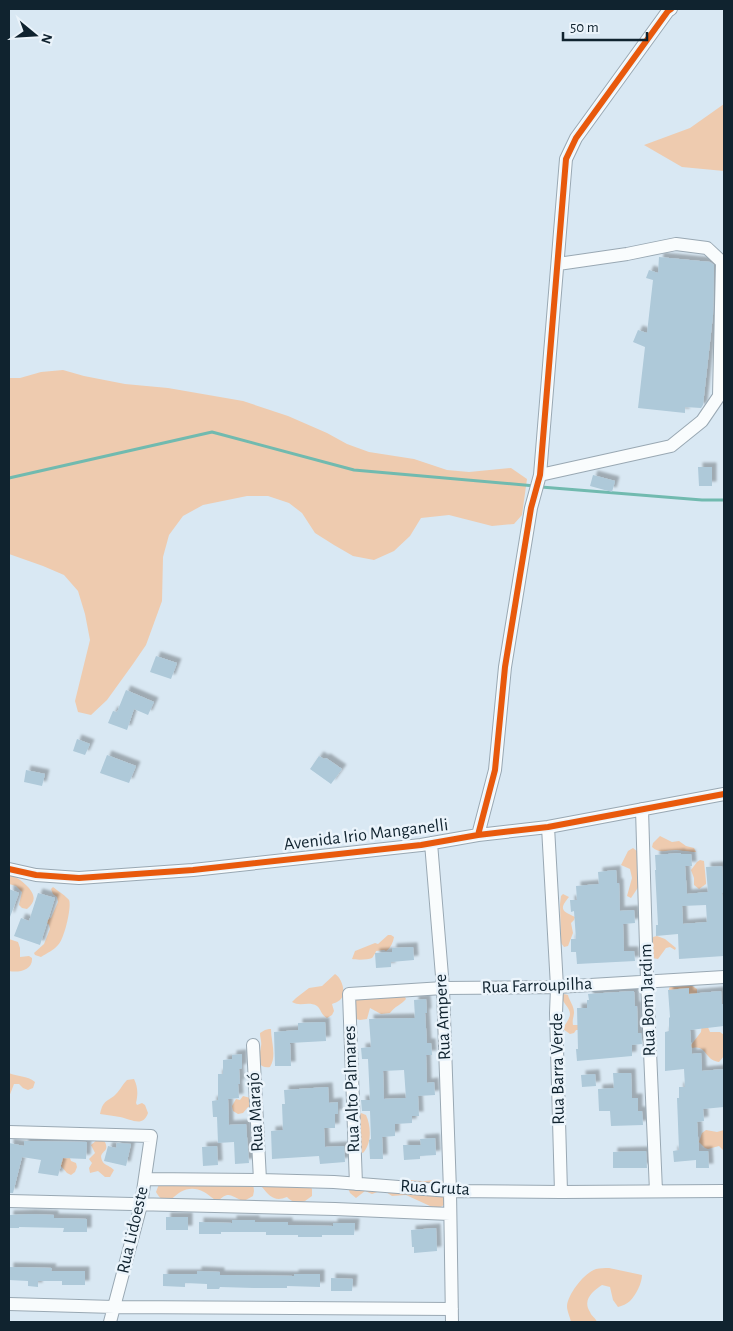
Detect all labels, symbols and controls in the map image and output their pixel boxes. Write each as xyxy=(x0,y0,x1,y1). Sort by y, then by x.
north arrow xyxy=(10,10,60,60)
scale bar xyxy=(563,10,647,42)
text: 50 m xyxy=(570,20,599,35)
text: N xyxy=(38,32,55,46)
street label: Avenida Irio Manganelli xyxy=(283,816,449,854)
street label: Rua Bom Jardim xyxy=(637,943,659,1057)
street label: Rua Ampere xyxy=(432,973,454,1061)
street label: Rua Farroupilha xyxy=(481,975,593,997)
street label: Rua Barra Verde xyxy=(548,1013,568,1125)
street label: Rua Alto Palmares xyxy=(341,1025,363,1153)
street label: Rua Marajó xyxy=(245,1072,267,1152)
street label: Rua Gruta xyxy=(400,1177,470,1199)
street label: Rua Lidoeste xyxy=(114,1185,152,1275)

